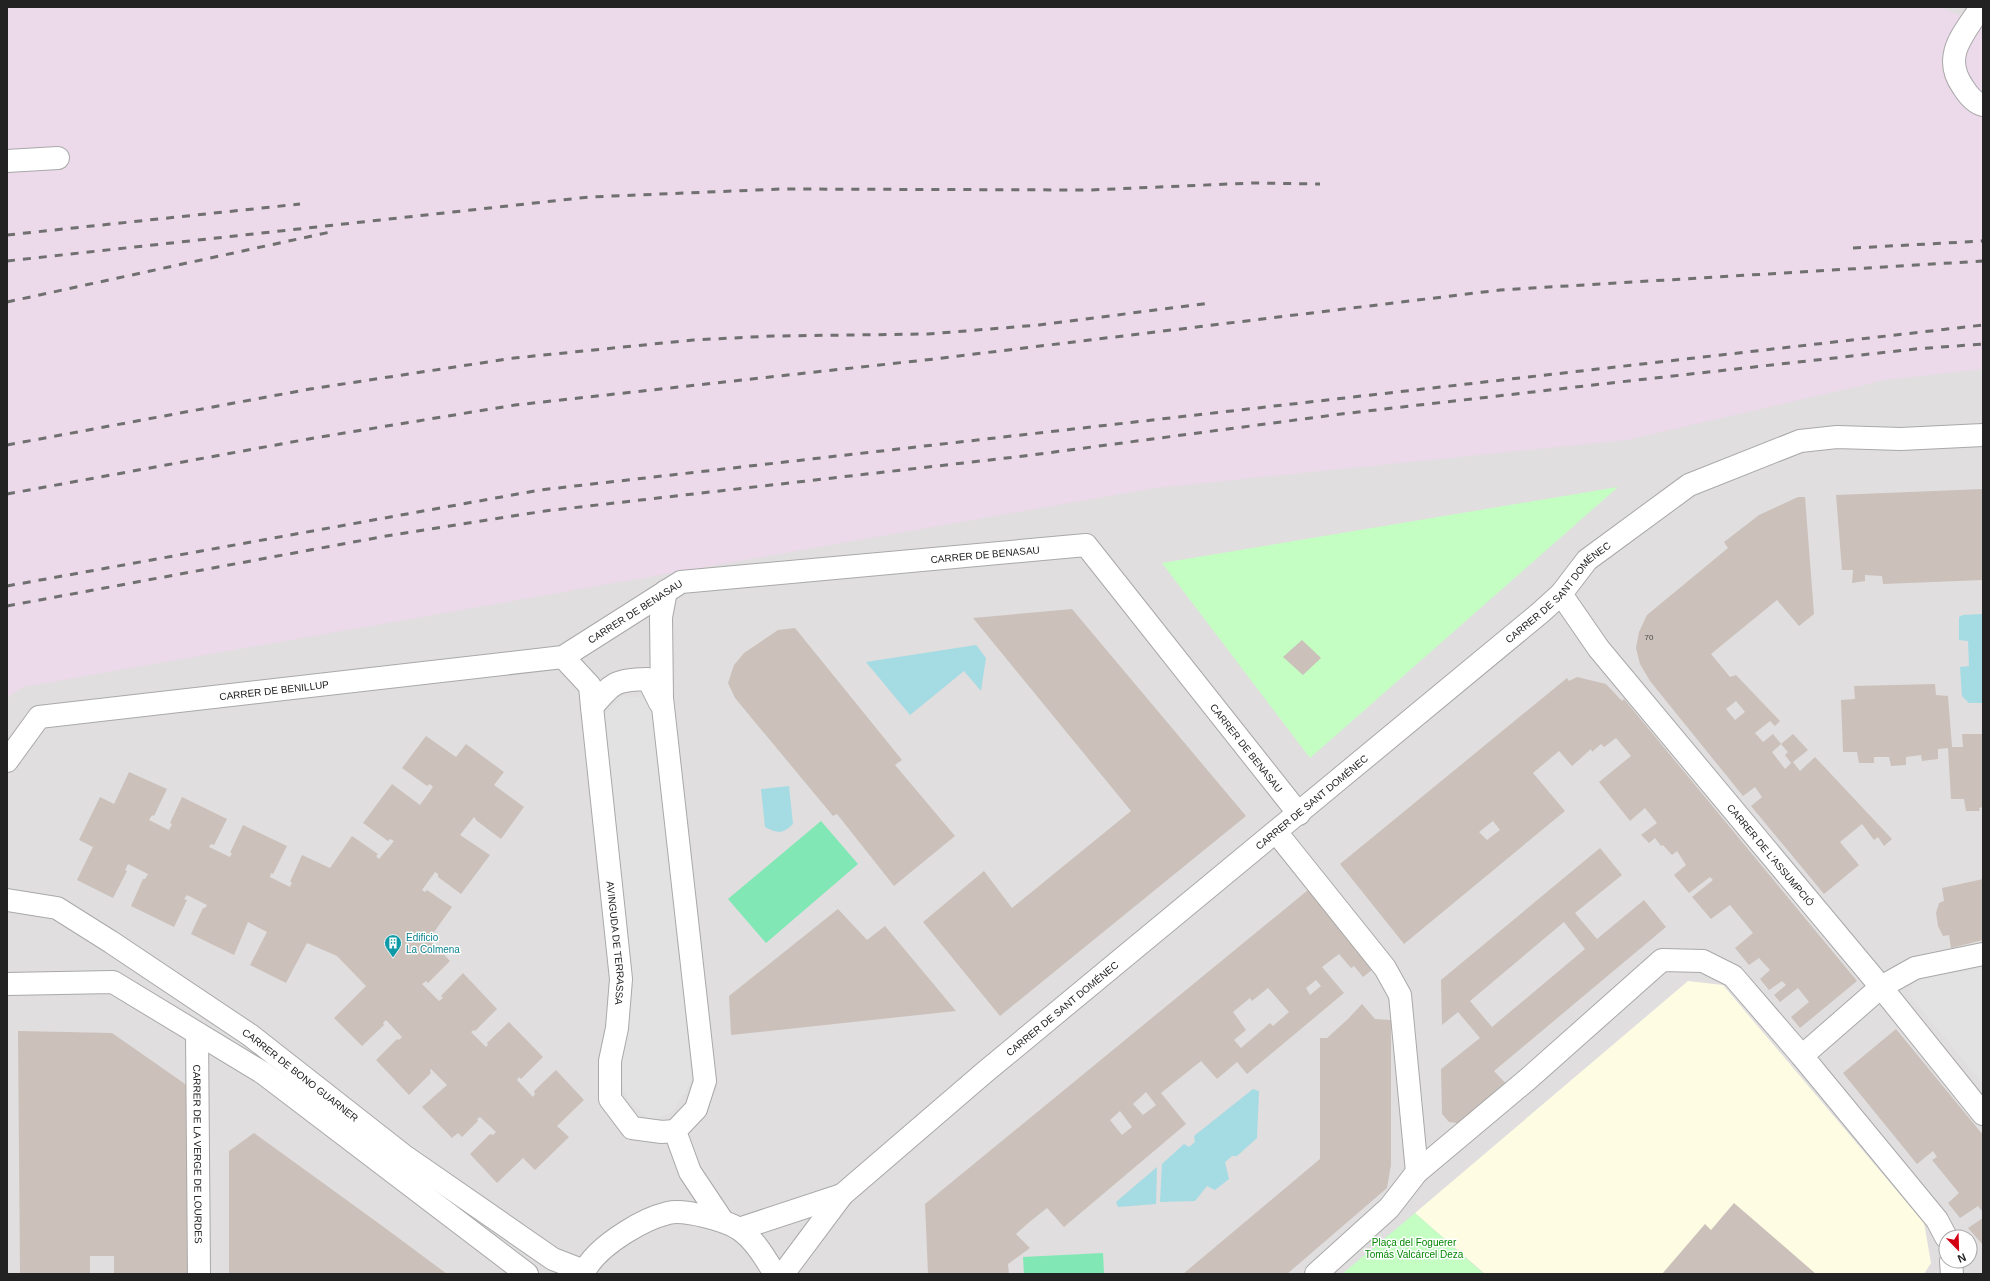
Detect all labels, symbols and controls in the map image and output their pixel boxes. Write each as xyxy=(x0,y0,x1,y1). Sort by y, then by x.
street label: CARRER DE SANT DOMÉNEC xyxy=(1503,539,1612,645)
street label: CARRER DE BENASAU xyxy=(930,544,1040,565)
street label: CARRER DE BENASAU xyxy=(586,577,684,645)
house number: 70 xyxy=(1645,633,1654,642)
street label: CARRER DE BENILLUP xyxy=(219,678,330,702)
street label: CARRER DE BENASAU xyxy=(1208,701,1285,794)
street label: CARRER DE SANT DOMÉNEC xyxy=(1253,752,1370,851)
street label: CARRER DE L'ASSUMPCIÓ xyxy=(1725,802,1817,908)
street label: AVINGUDA DE TERRASSA xyxy=(605,881,627,1006)
place label: Edificio La Colmena xyxy=(406,932,460,955)
building icon: Edificio La Colmena xyxy=(383,933,403,958)
street label: CARRER DE SANT DOMÉNEC xyxy=(1004,959,1120,1058)
street label: CARRER DE BONO GUARNER xyxy=(241,1026,361,1123)
street label: CARRER DE LA VERGE DE LOURDES xyxy=(192,1064,204,1244)
north arrow xyxy=(1938,1229,1978,1269)
park label: Plaça del Foguerer Tomás Valcárcel Deza xyxy=(1365,1237,1464,1260)
text: N xyxy=(1956,1251,1968,1265)

